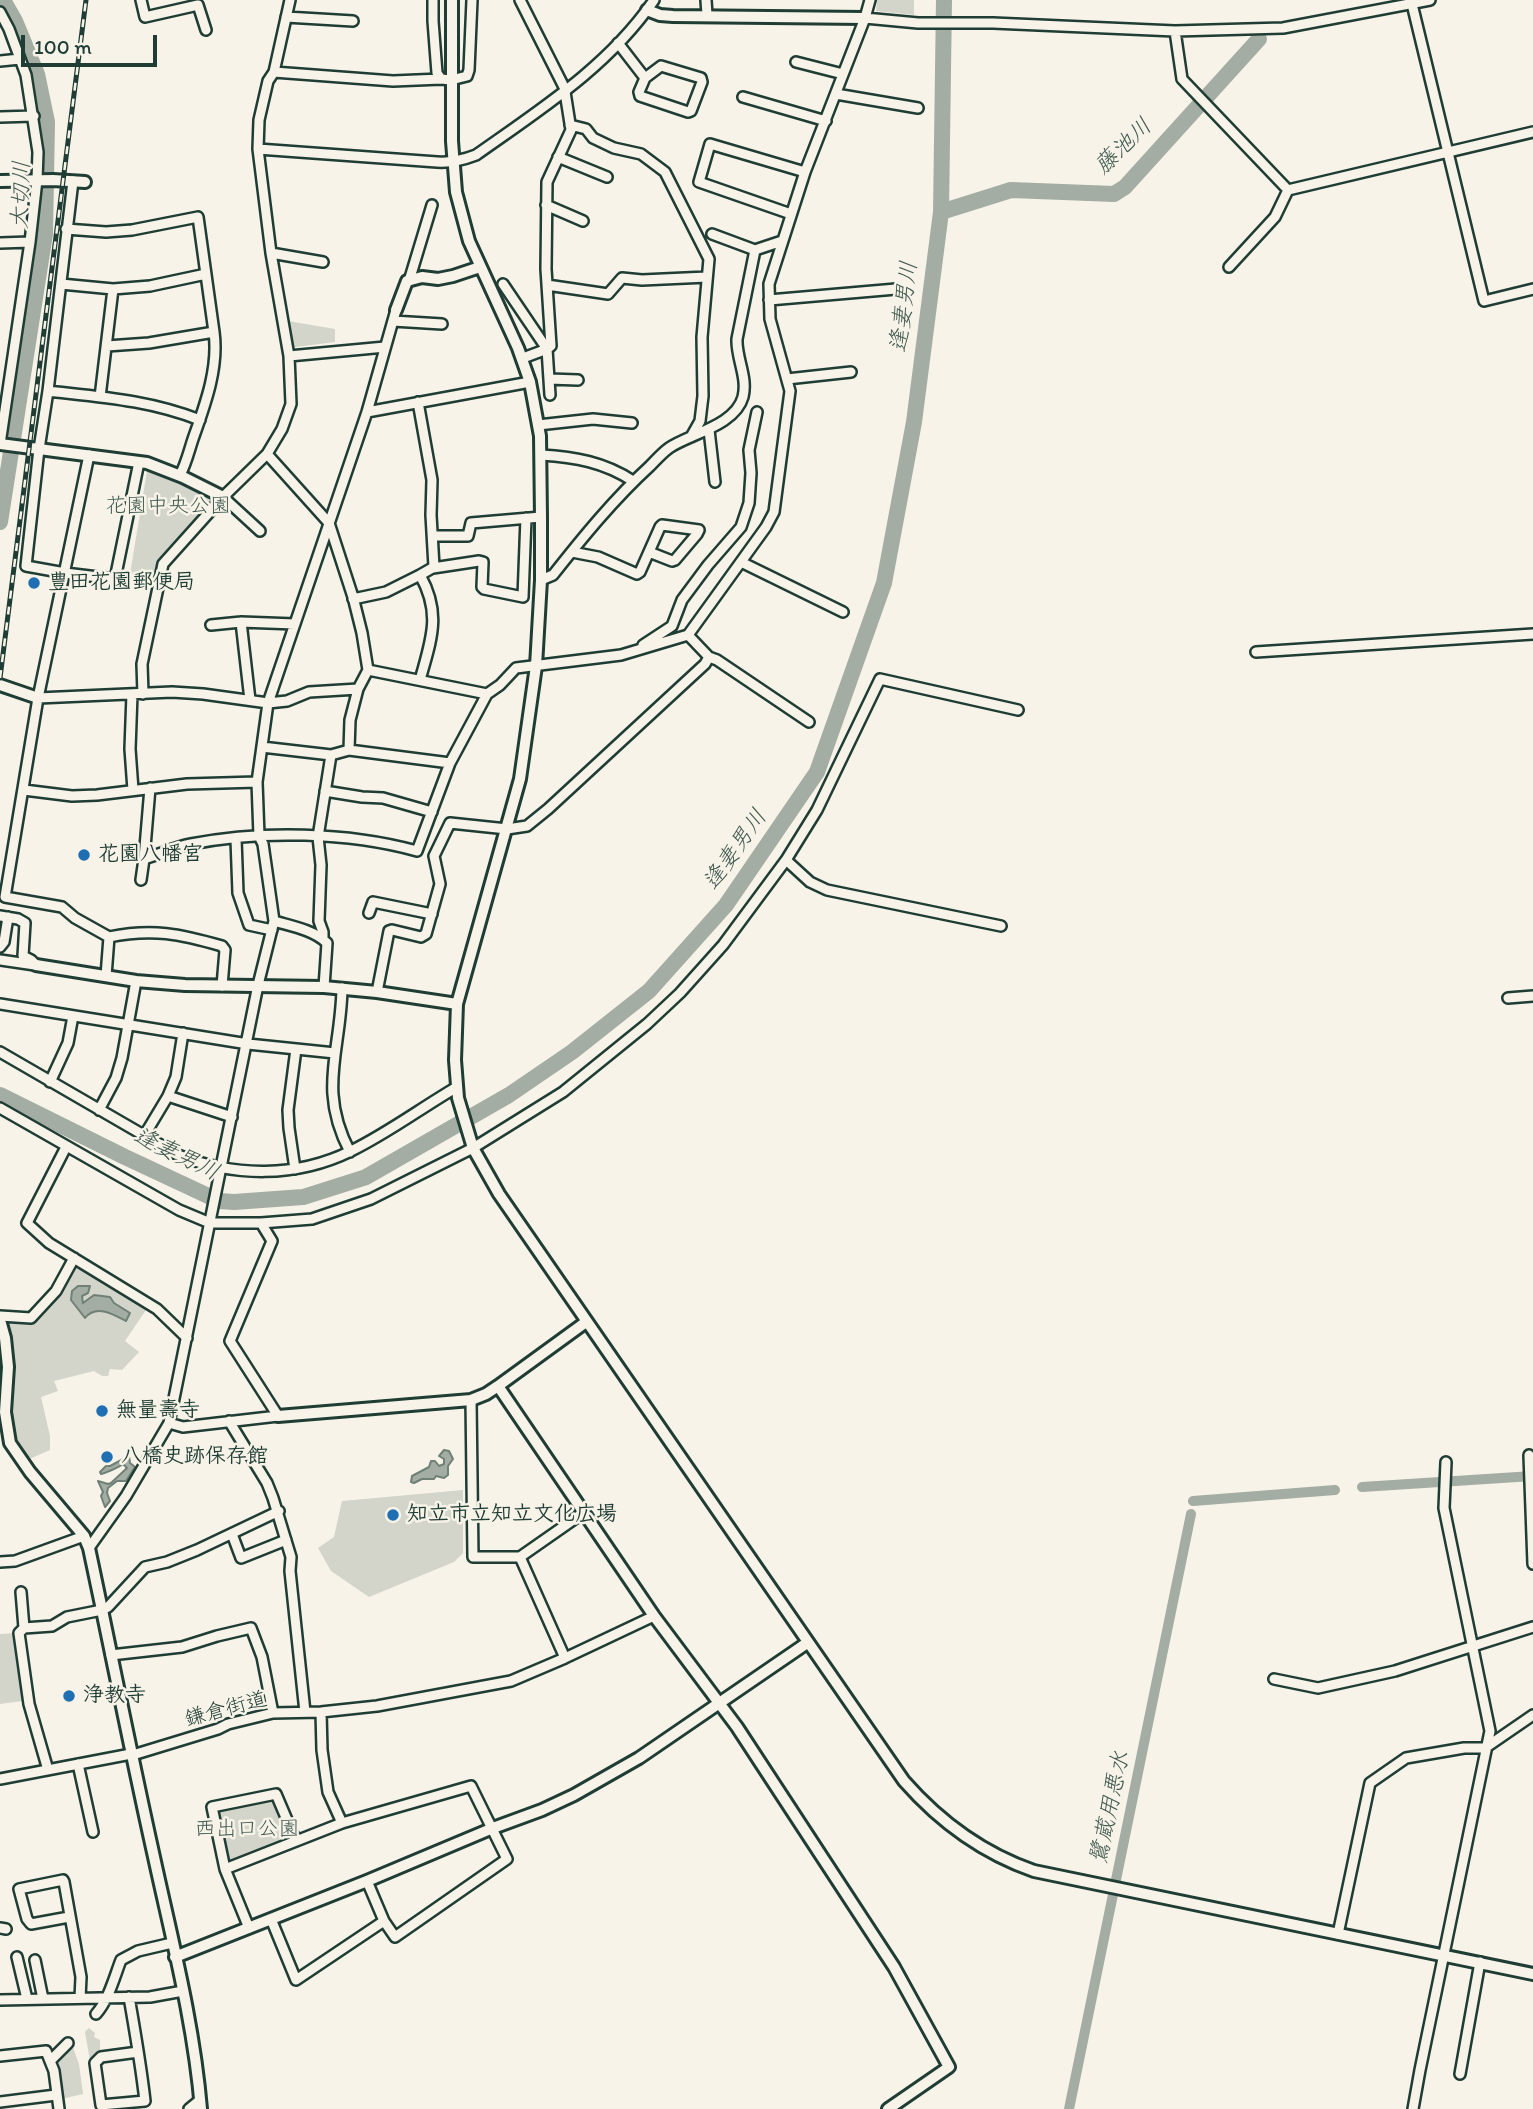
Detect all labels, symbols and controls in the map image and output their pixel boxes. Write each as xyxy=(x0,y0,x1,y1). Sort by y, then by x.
scale bar xyxy=(24,21,161,65)
text: 100 m xyxy=(34,34,92,59)
water label: 藤池川 xyxy=(1090,113,1158,181)
water label: 大切川 xyxy=(7,160,37,230)
water label: 逢妻男川 xyxy=(886,260,924,354)
park label: 花園中央公園 xyxy=(105,494,231,520)
place label: 豊田花園郵便局 xyxy=(48,570,195,596)
marker: 豊田花園郵便局 xyxy=(26,575,42,591)
water label: 逢妻男川 xyxy=(698,804,774,896)
place label: 花園八幡宮 xyxy=(98,842,203,868)
marker: 花園八幡宮 xyxy=(76,847,92,863)
water label: 逢妻男川 xyxy=(129,1122,223,1188)
place label: 無量壽寺 xyxy=(116,1398,200,1424)
marker: 無量壽寺 xyxy=(94,1403,110,1419)
place label: 八橋史跡保存館 xyxy=(121,1444,268,1470)
marker: 八橋史跡保存館 xyxy=(99,1449,115,1465)
place label: 知立市立知立文化広場 xyxy=(407,1502,617,1528)
marker: 知立市立知立文化広場 xyxy=(385,1507,401,1523)
place label: 浄教寺 xyxy=(83,1683,146,1709)
street label: 鎌倉街道 xyxy=(182,1687,270,1733)
marker: 浄教寺 xyxy=(61,1688,77,1704)
water label: 鷺蔵用悪水 xyxy=(1086,1749,1136,1867)
park label: 西出口公園 xyxy=(195,1817,299,1843)

